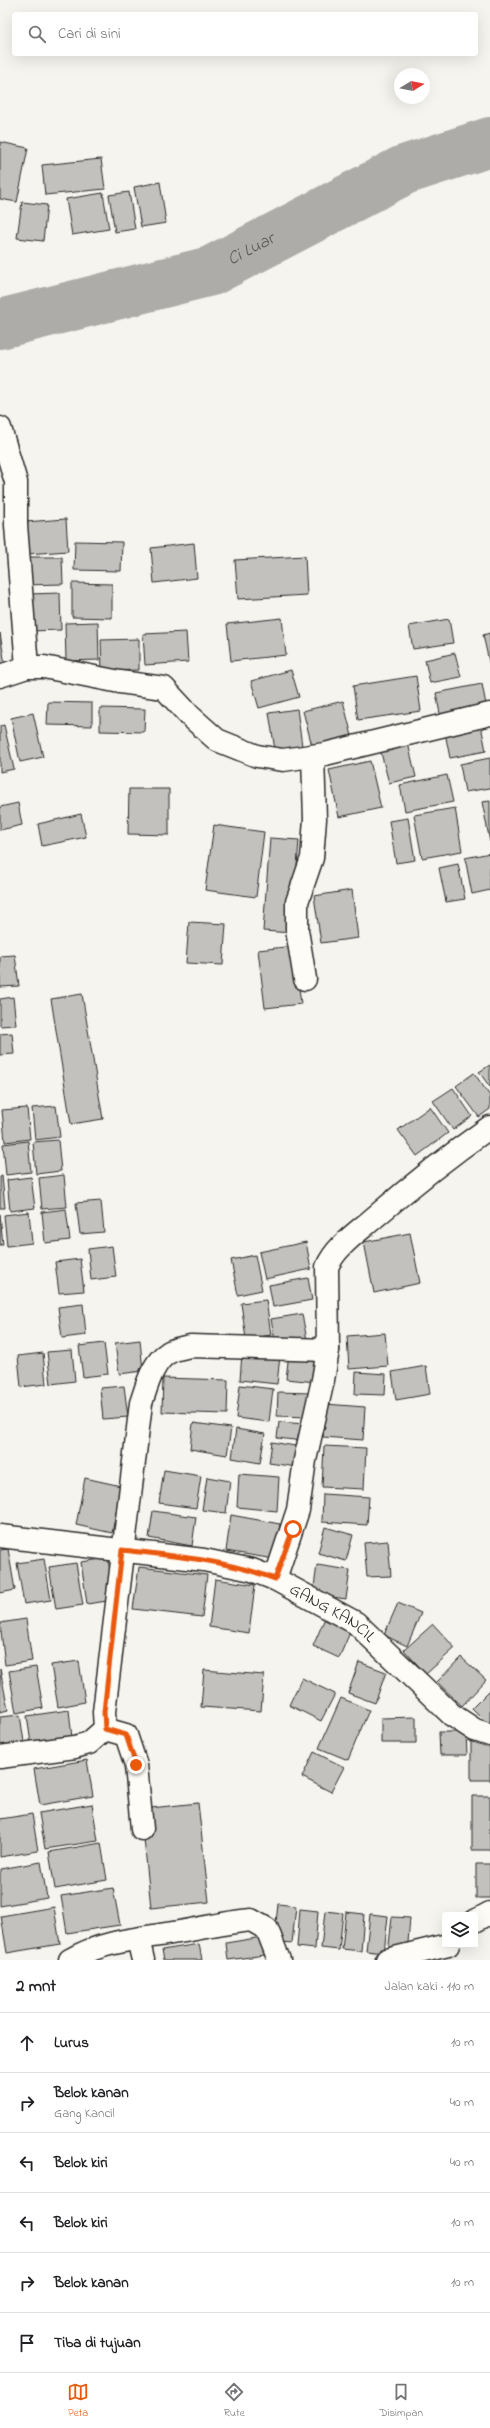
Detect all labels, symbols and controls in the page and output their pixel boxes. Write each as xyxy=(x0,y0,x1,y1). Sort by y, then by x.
search box xyxy=(12,12,478,56)
icon: search xyxy=(26,23,48,45)
text: Cari di sini xyxy=(58,23,121,45)
north arrow xyxy=(394,68,430,104)
water label: Ci Luar xyxy=(223,226,282,273)
route start xyxy=(284,1520,302,1538)
street label: GANG KANCIL xyxy=(285,1577,382,1649)
route end xyxy=(127,1756,145,1774)
map controls xyxy=(442,1912,478,1948)
button: layers xyxy=(442,1912,478,1948)
text: 2 mnt xyxy=(16,1974,56,1999)
text: Jalan kaki · 110 m xyxy=(385,1977,474,1996)
icon: ahead xyxy=(16,2032,38,2054)
text: Lurus xyxy=(54,2032,89,2054)
text: 10 m xyxy=(451,2033,474,2052)
text: Belok kanan xyxy=(54,2082,129,2104)
icon: right xyxy=(16,2092,38,2114)
text: 40 m xyxy=(450,2093,474,2112)
text: Gang Kancil xyxy=(54,2104,115,2123)
icon: left xyxy=(16,2152,38,2174)
text: Belok kiri xyxy=(54,2152,108,2174)
text: 40 m xyxy=(450,2153,474,2172)
icon: left xyxy=(16,2212,38,2234)
text: Belok kiri xyxy=(54,2212,108,2234)
text: 10 m xyxy=(451,2213,474,2232)
icon: right xyxy=(16,2272,38,2294)
text: Belok kanan xyxy=(54,2272,129,2294)
text: 10 m xyxy=(451,2273,474,2292)
icon: arrive xyxy=(16,2332,38,2354)
text: Tiba di tujuan xyxy=(54,2332,141,2354)
tab: Peta xyxy=(67,2381,89,2421)
tab: Rute xyxy=(223,2381,245,2421)
tab: Disimpan xyxy=(379,2381,423,2421)

